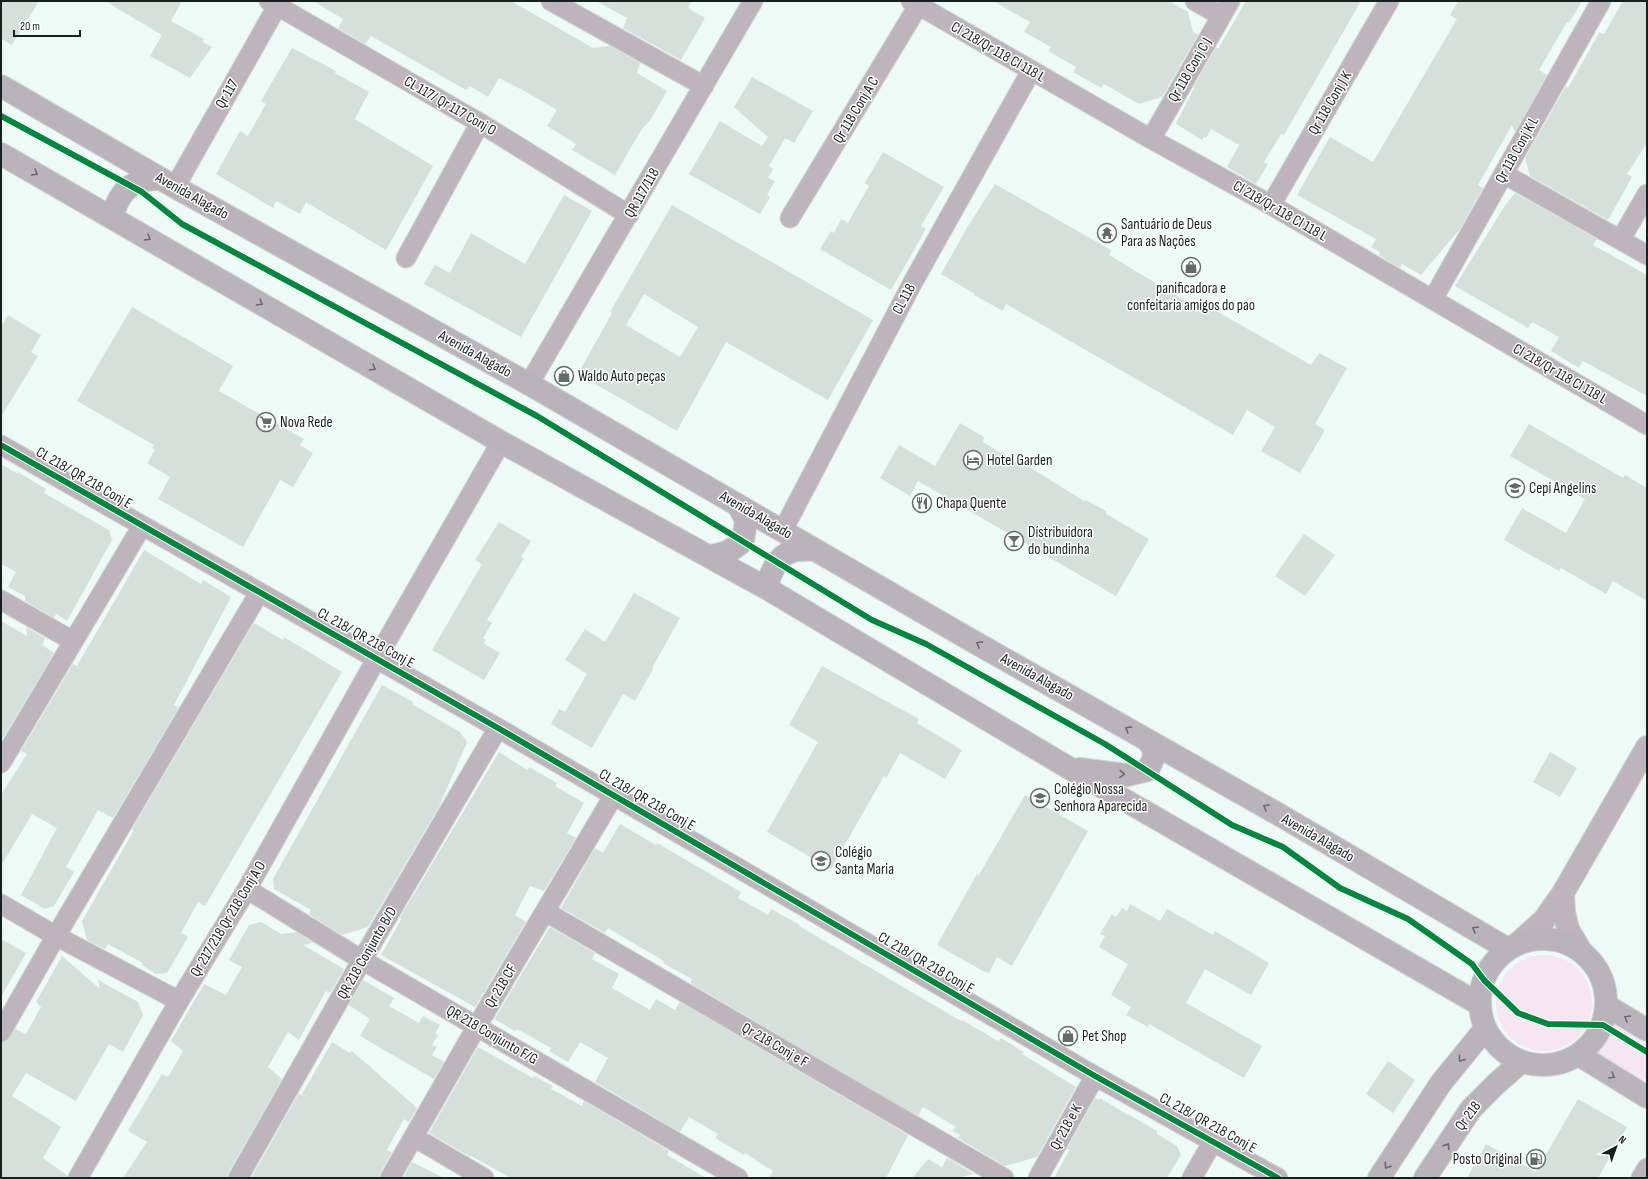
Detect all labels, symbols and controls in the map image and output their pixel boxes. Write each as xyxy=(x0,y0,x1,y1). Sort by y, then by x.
scale bar xyxy=(14,12,80,38)
street label: Cl 218/Qr 118 Cl 118 L xyxy=(947,17,1049,87)
text: 20 m xyxy=(20,19,40,34)
street label: Qr 118 Conj C J xyxy=(1164,34,1216,106)
street label: Qr 118 Conj J K xyxy=(1304,67,1356,138)
street label: CL 117/ Qr 117 Conj O xyxy=(400,72,500,140)
street label: Qr 118 Conj A C xyxy=(829,73,883,147)
street label: Qr 117 xyxy=(211,76,243,112)
street label: Qr 118 Conj K L xyxy=(1491,113,1543,187)
street label: QR 117/118 xyxy=(620,165,664,221)
street label: Avenida Alagado xyxy=(151,168,232,224)
one-way arrow xyxy=(31,169,38,176)
street label: Cl 218/Qr 118 Cl 118 L xyxy=(1229,176,1331,246)
place label: Santuário de Deus Para as Nações xyxy=(1121,215,1212,251)
temple icon: Santuário de Deus Para as Nações xyxy=(1096,222,1118,244)
one-way arrow xyxy=(143,233,151,240)
shop icon: panificadora e confeitaria amigos do pao xyxy=(1180,256,1202,278)
place label: panificadora e confeitaria amigos do pao xyxy=(1127,279,1255,315)
street label: CL 118 xyxy=(888,280,920,318)
one-way arrow xyxy=(256,299,263,306)
street label: Avenida Alagado xyxy=(434,326,515,382)
street label: Cl 218/Qr 118 Cl 118 L xyxy=(1509,339,1611,409)
one-way arrow xyxy=(368,364,376,371)
shop icon: Waldo Auto peças xyxy=(553,365,575,387)
place label: Waldo Auto peças xyxy=(578,367,666,386)
supermarket icon: Nova Rede xyxy=(255,411,277,433)
place label: Nova Rede xyxy=(280,413,333,432)
street label: CL 218/ QR 218 Conj E xyxy=(32,443,136,513)
hotel icon: Hotel Garden xyxy=(962,449,984,471)
place label: Hotel Garden xyxy=(987,451,1052,470)
school or university icon: Cepi Angelins xyxy=(1504,477,1526,499)
place label: Cepi Angelins xyxy=(1529,479,1596,498)
street label: Avenida Alagado xyxy=(715,486,796,543)
restaurant icon: Chapa Quente xyxy=(911,492,933,514)
place label: Chapa Quente xyxy=(936,494,1007,513)
place label: Dístribuidora do bundinha xyxy=(1028,523,1093,559)
bar icon: Dístribuidora do bundinha xyxy=(1003,530,1025,552)
street label: CL 218/ QR 218 Conj E xyxy=(314,603,418,673)
one-way arrow xyxy=(976,642,983,649)
street label: Avenida Alagado xyxy=(996,649,1077,705)
one-way arrow xyxy=(1125,727,1132,734)
street label: CL 218/ QR 218 Conj E xyxy=(595,765,699,835)
one-way arrow xyxy=(1119,769,1125,778)
place label: Colégio Nossa Senhora Aparecida xyxy=(1054,780,1148,816)
school or university icon: Colégio Nossa Senhora Aparecida xyxy=(1029,787,1051,809)
one-way arrow xyxy=(1263,805,1270,812)
street label: Avenida Alagado xyxy=(1277,809,1358,866)
place label: Colégio Santa Maria xyxy=(835,843,894,879)
school or university icon: Colégio Santa Maria xyxy=(810,850,832,872)
street label: Qr 217/218 Qr 218 Conj A O xyxy=(186,858,270,980)
street label: QR 218 Conjunto B/D xyxy=(333,903,401,1003)
one-way arrow xyxy=(1472,927,1479,934)
street label: CL 218/ QR 218 Conj E xyxy=(874,928,978,998)
street label: Qr 218 CF xyxy=(481,961,521,1011)
street label: QR 218 Conjunto F/G xyxy=(443,1001,541,1069)
one-way arrow xyxy=(1624,1016,1631,1023)
street label: Qr 218 Conj e F xyxy=(738,1018,812,1072)
shop icon: Pet Shop xyxy=(1057,1025,1079,1047)
place label: Pet Shop xyxy=(1082,1027,1127,1046)
one-way arrow xyxy=(1459,1055,1466,1062)
one-way arrow xyxy=(1608,1071,1615,1078)
street label: CL 218/ QR 218 Conj E xyxy=(1156,1088,1260,1158)
street label: Qr 218 xyxy=(1451,1097,1485,1135)
street label: Qr 218 e K xyxy=(1046,1100,1086,1153)
north arrow xyxy=(1596,1127,1636,1167)
text: N xyxy=(1616,1133,1629,1147)
one-way arrow xyxy=(1442,1143,1449,1150)
fuel station icon: Posto Original xyxy=(1525,1148,1547,1170)
place label: Posto Original xyxy=(1453,1150,1522,1169)
one-way arrow xyxy=(1384,1162,1392,1169)

